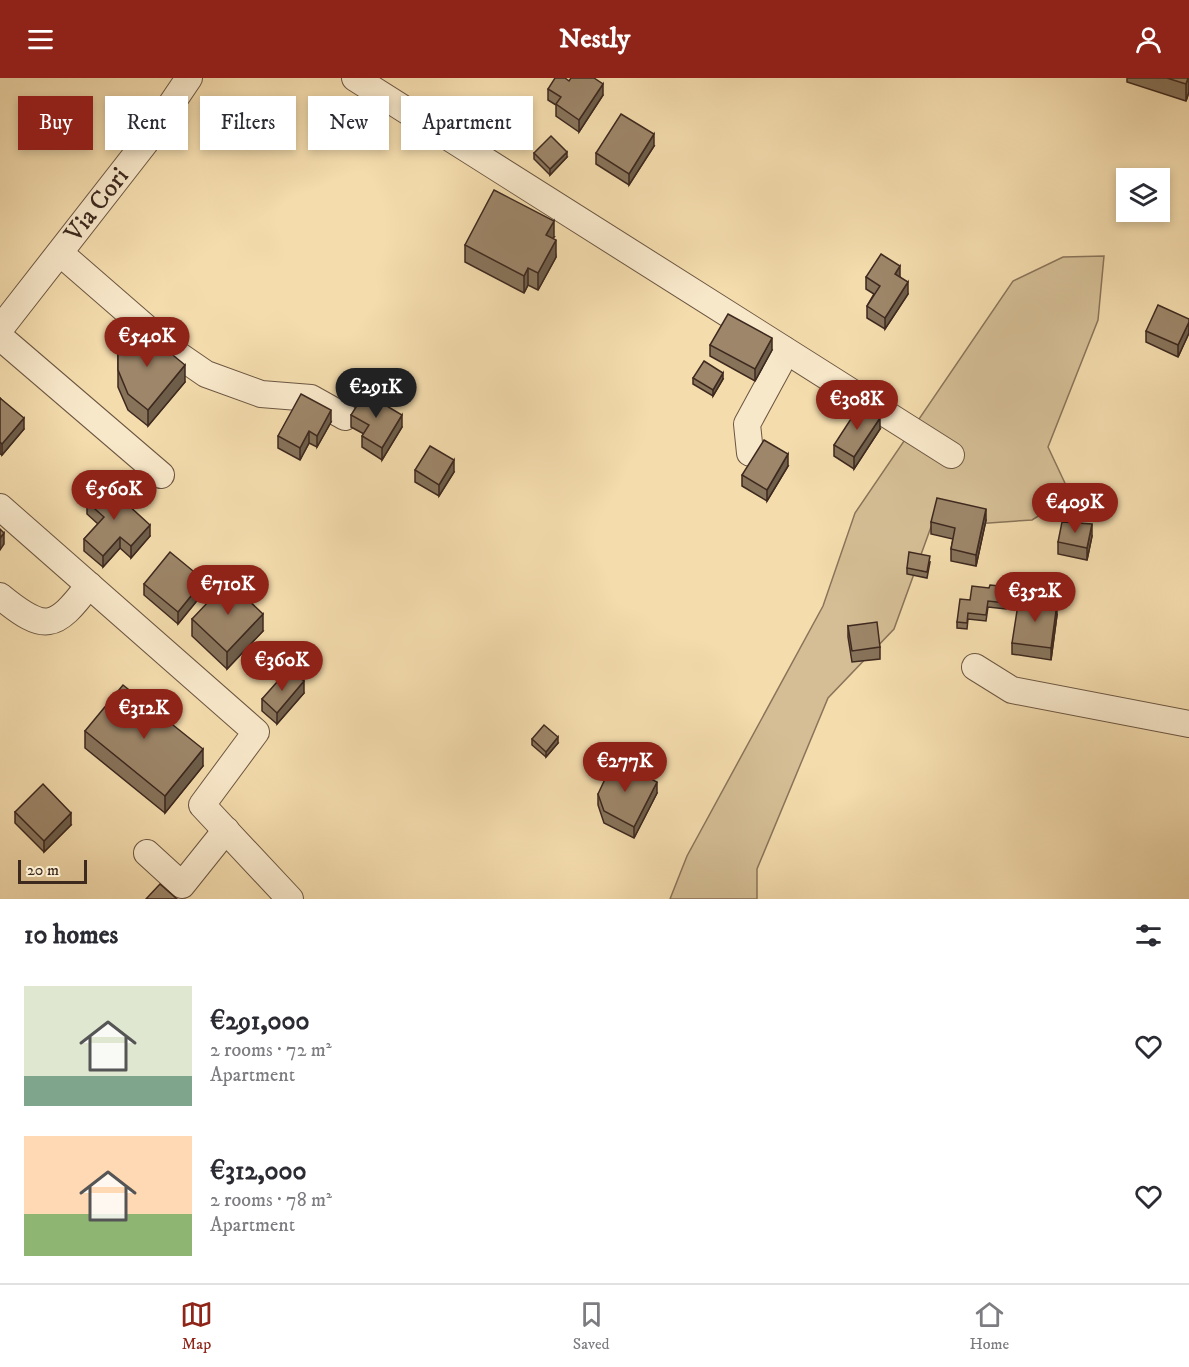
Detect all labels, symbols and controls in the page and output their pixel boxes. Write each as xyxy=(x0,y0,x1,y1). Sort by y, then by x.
text: Nestly xyxy=(559,22,630,56)
icon: menu xyxy=(24,23,57,56)
icon: person xyxy=(1132,23,1165,56)
chip: Buy xyxy=(18,96,93,150)
chip: Rent xyxy=(105,96,188,150)
chip: Filters xyxy=(200,96,296,150)
chip: New xyxy=(308,96,389,150)
chip: Apartment xyxy=(401,96,533,150)
street label: Via Cori xyxy=(57,161,136,250)
map controls xyxy=(1116,168,1170,222)
button: layers xyxy=(1116,168,1170,222)
pin: €540K xyxy=(105,317,189,368)
text: €540K xyxy=(119,324,175,349)
pin: €291K xyxy=(334,368,418,419)
text: €291K xyxy=(350,375,402,400)
pin: €308K xyxy=(815,380,899,431)
text: €308K xyxy=(830,387,884,412)
pin: €560K xyxy=(72,470,156,521)
text: €560K xyxy=(86,477,142,502)
pin: €409K xyxy=(1033,483,1117,534)
text: €409K xyxy=(1046,490,1104,515)
pin: €710K xyxy=(186,565,270,616)
text: €710K xyxy=(201,572,255,597)
pin: €352K xyxy=(993,572,1077,623)
text: €352K xyxy=(1009,579,1062,604)
pin: €360K xyxy=(240,641,324,692)
text: €360K xyxy=(255,648,309,673)
pin: €312K xyxy=(102,689,186,740)
text: €312K xyxy=(119,696,169,721)
pin: €277K xyxy=(583,742,667,793)
text: €277K xyxy=(597,749,653,774)
scale bar xyxy=(18,857,87,884)
text: 20 m xyxy=(27,860,59,880)
text: 10 homes xyxy=(24,919,118,952)
icon: filters xyxy=(1132,919,1165,952)
text: €291,000 xyxy=(210,1005,309,1038)
icon: home xyxy=(72,1010,144,1082)
icon: heart xyxy=(1132,1030,1165,1063)
text: 2 rooms · 72 m² xyxy=(210,1038,332,1063)
text: Apartment xyxy=(210,1063,295,1088)
text: €312,000 xyxy=(210,1155,307,1188)
icon: home xyxy=(72,1160,144,1232)
icon: heart xyxy=(1132,1180,1165,1213)
text: 2 rooms · 78 m² xyxy=(210,1188,332,1213)
text: Apartment xyxy=(210,1213,295,1238)
tab: Map xyxy=(180,1298,213,1354)
tab: Saved xyxy=(573,1298,610,1354)
tab: Home xyxy=(969,1298,1009,1354)

